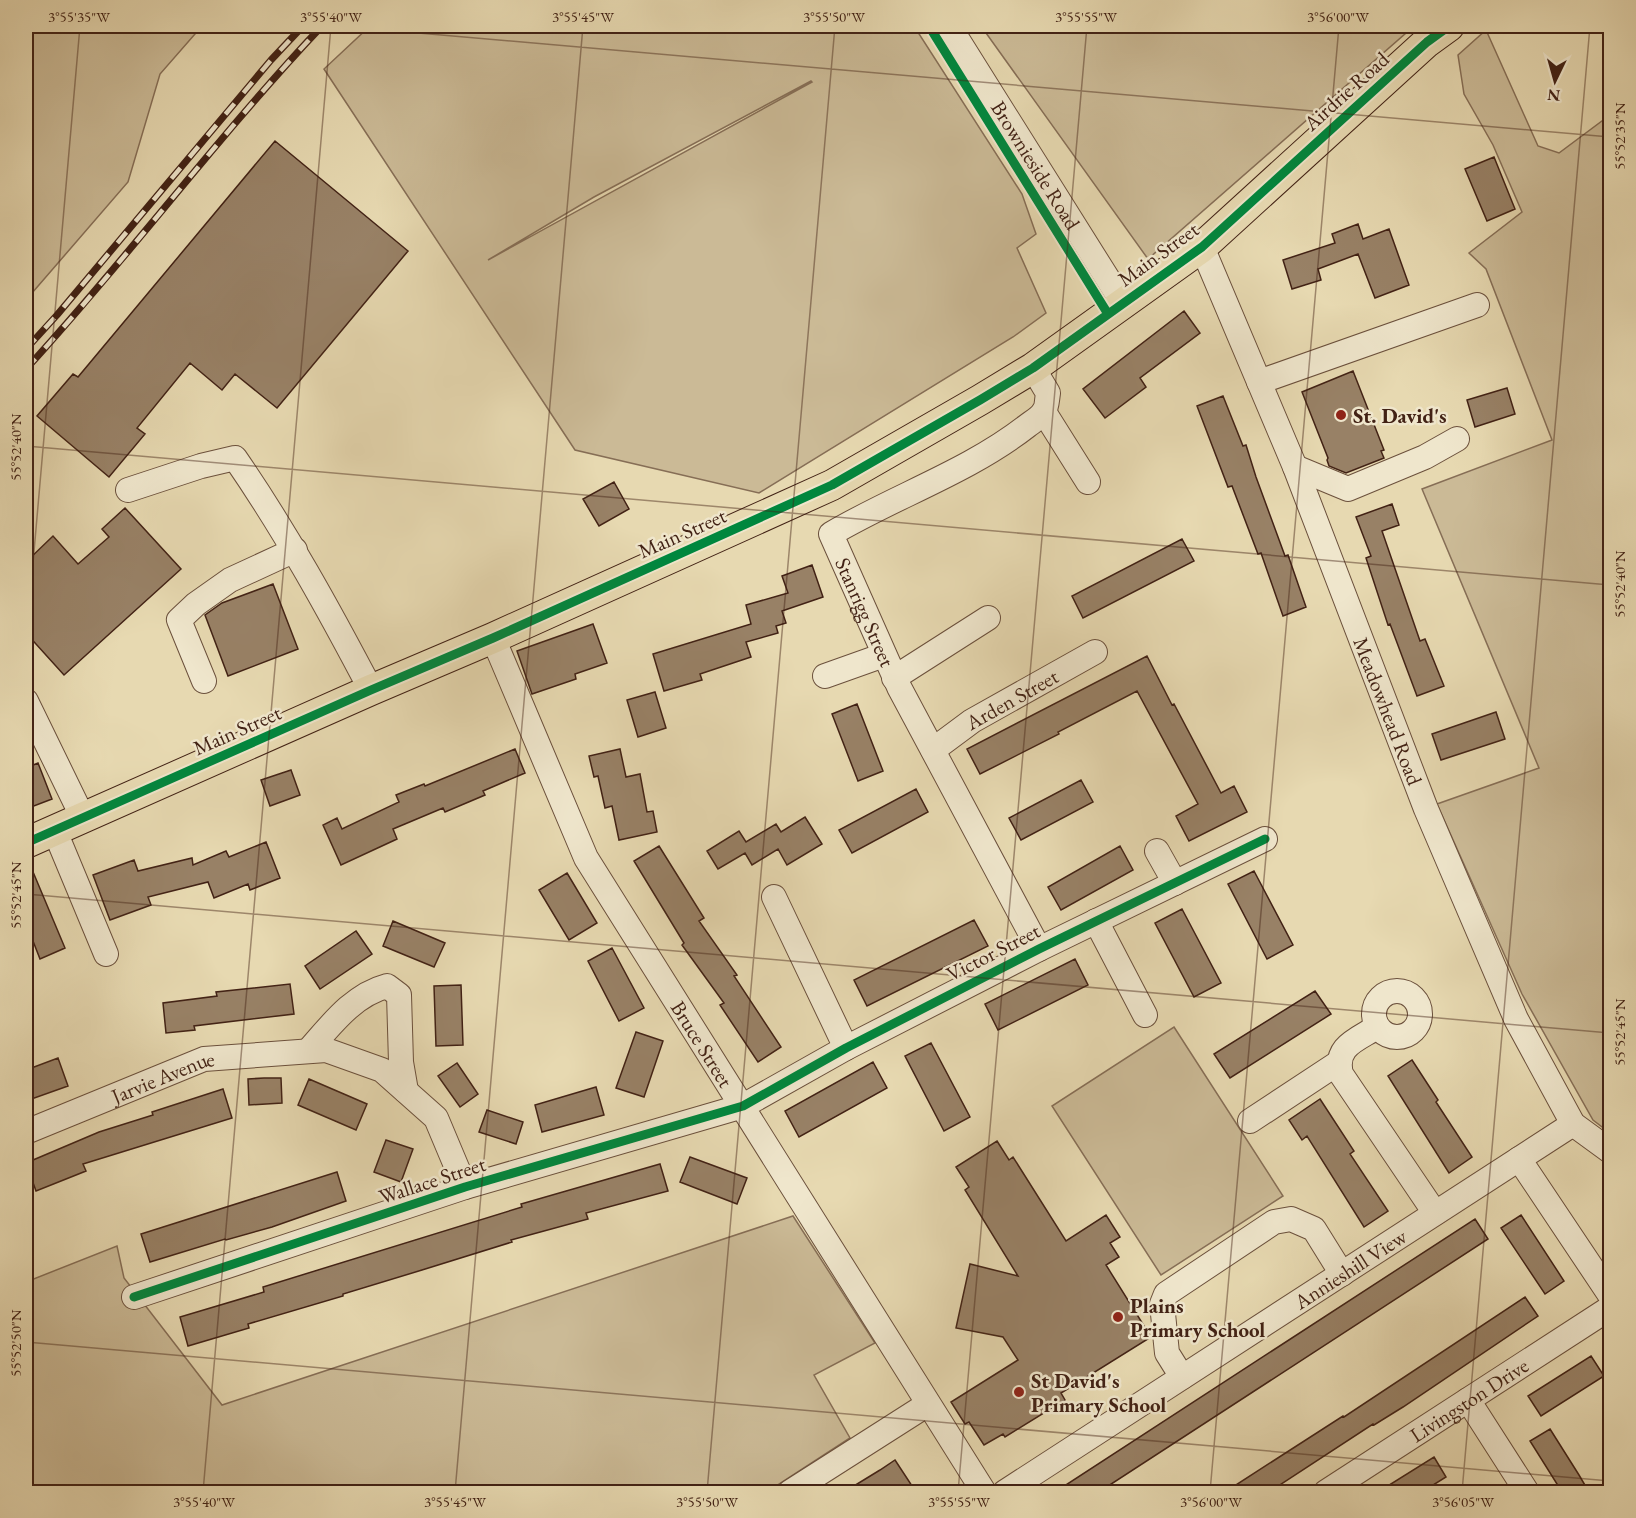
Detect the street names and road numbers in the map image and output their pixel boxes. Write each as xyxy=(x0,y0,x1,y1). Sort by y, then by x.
street label: Airdrie Road xyxy=(1297,45,1395,137)
street label: Brownieside Road xyxy=(986,95,1087,235)
street label: Main Street xyxy=(1112,215,1204,292)
street label: Main Street xyxy=(634,501,731,564)
street label: Stanrigg Street xyxy=(830,553,902,671)
street label: Meadowhead Road xyxy=(1348,633,1429,789)
street label: Arden Street xyxy=(960,662,1063,736)
street label: Main Street xyxy=(189,698,286,761)
street label: Victor Street xyxy=(942,917,1045,987)
street label: Bruce Street xyxy=(665,995,740,1092)
street label: Jarvie Avenue xyxy=(105,1045,215,1110)
street label: Wallace Street xyxy=(375,1150,489,1210)
street label: Annieshill View xyxy=(1288,1222,1412,1315)
street label: Livingston Drive xyxy=(1404,1351,1533,1448)

